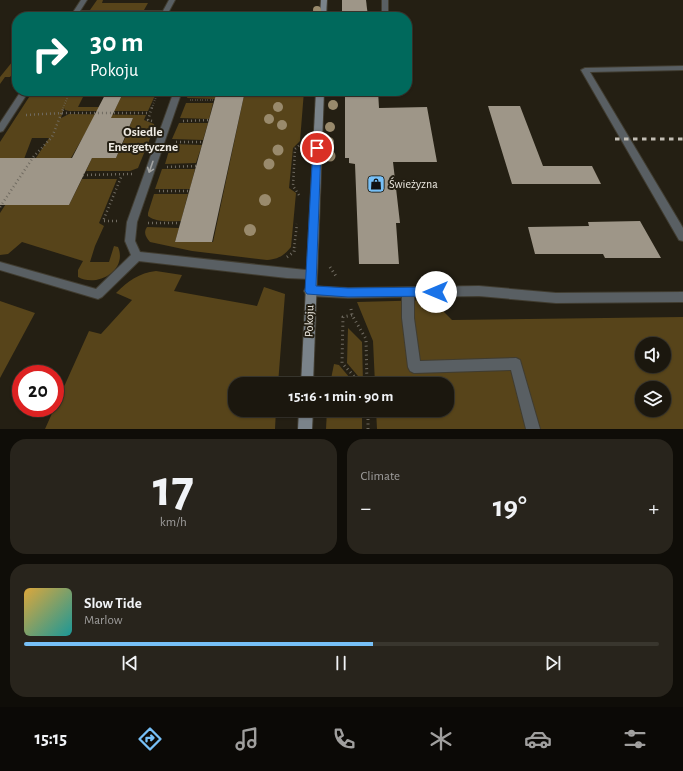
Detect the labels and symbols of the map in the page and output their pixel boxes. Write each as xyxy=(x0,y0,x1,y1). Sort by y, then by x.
district label: Osiedle Energetyczne xyxy=(108,126,178,154)
pin xyxy=(300,131,334,165)
one-way arrow xyxy=(147,161,154,174)
shop icon: Świeżyzna xyxy=(366,174,386,194)
place label: Świeżyzna xyxy=(389,176,438,191)
position arrow xyxy=(415,271,457,313)
street label: Pokoju xyxy=(302,305,317,337)
speed limit sign: 20 xyxy=(12,365,64,417)

